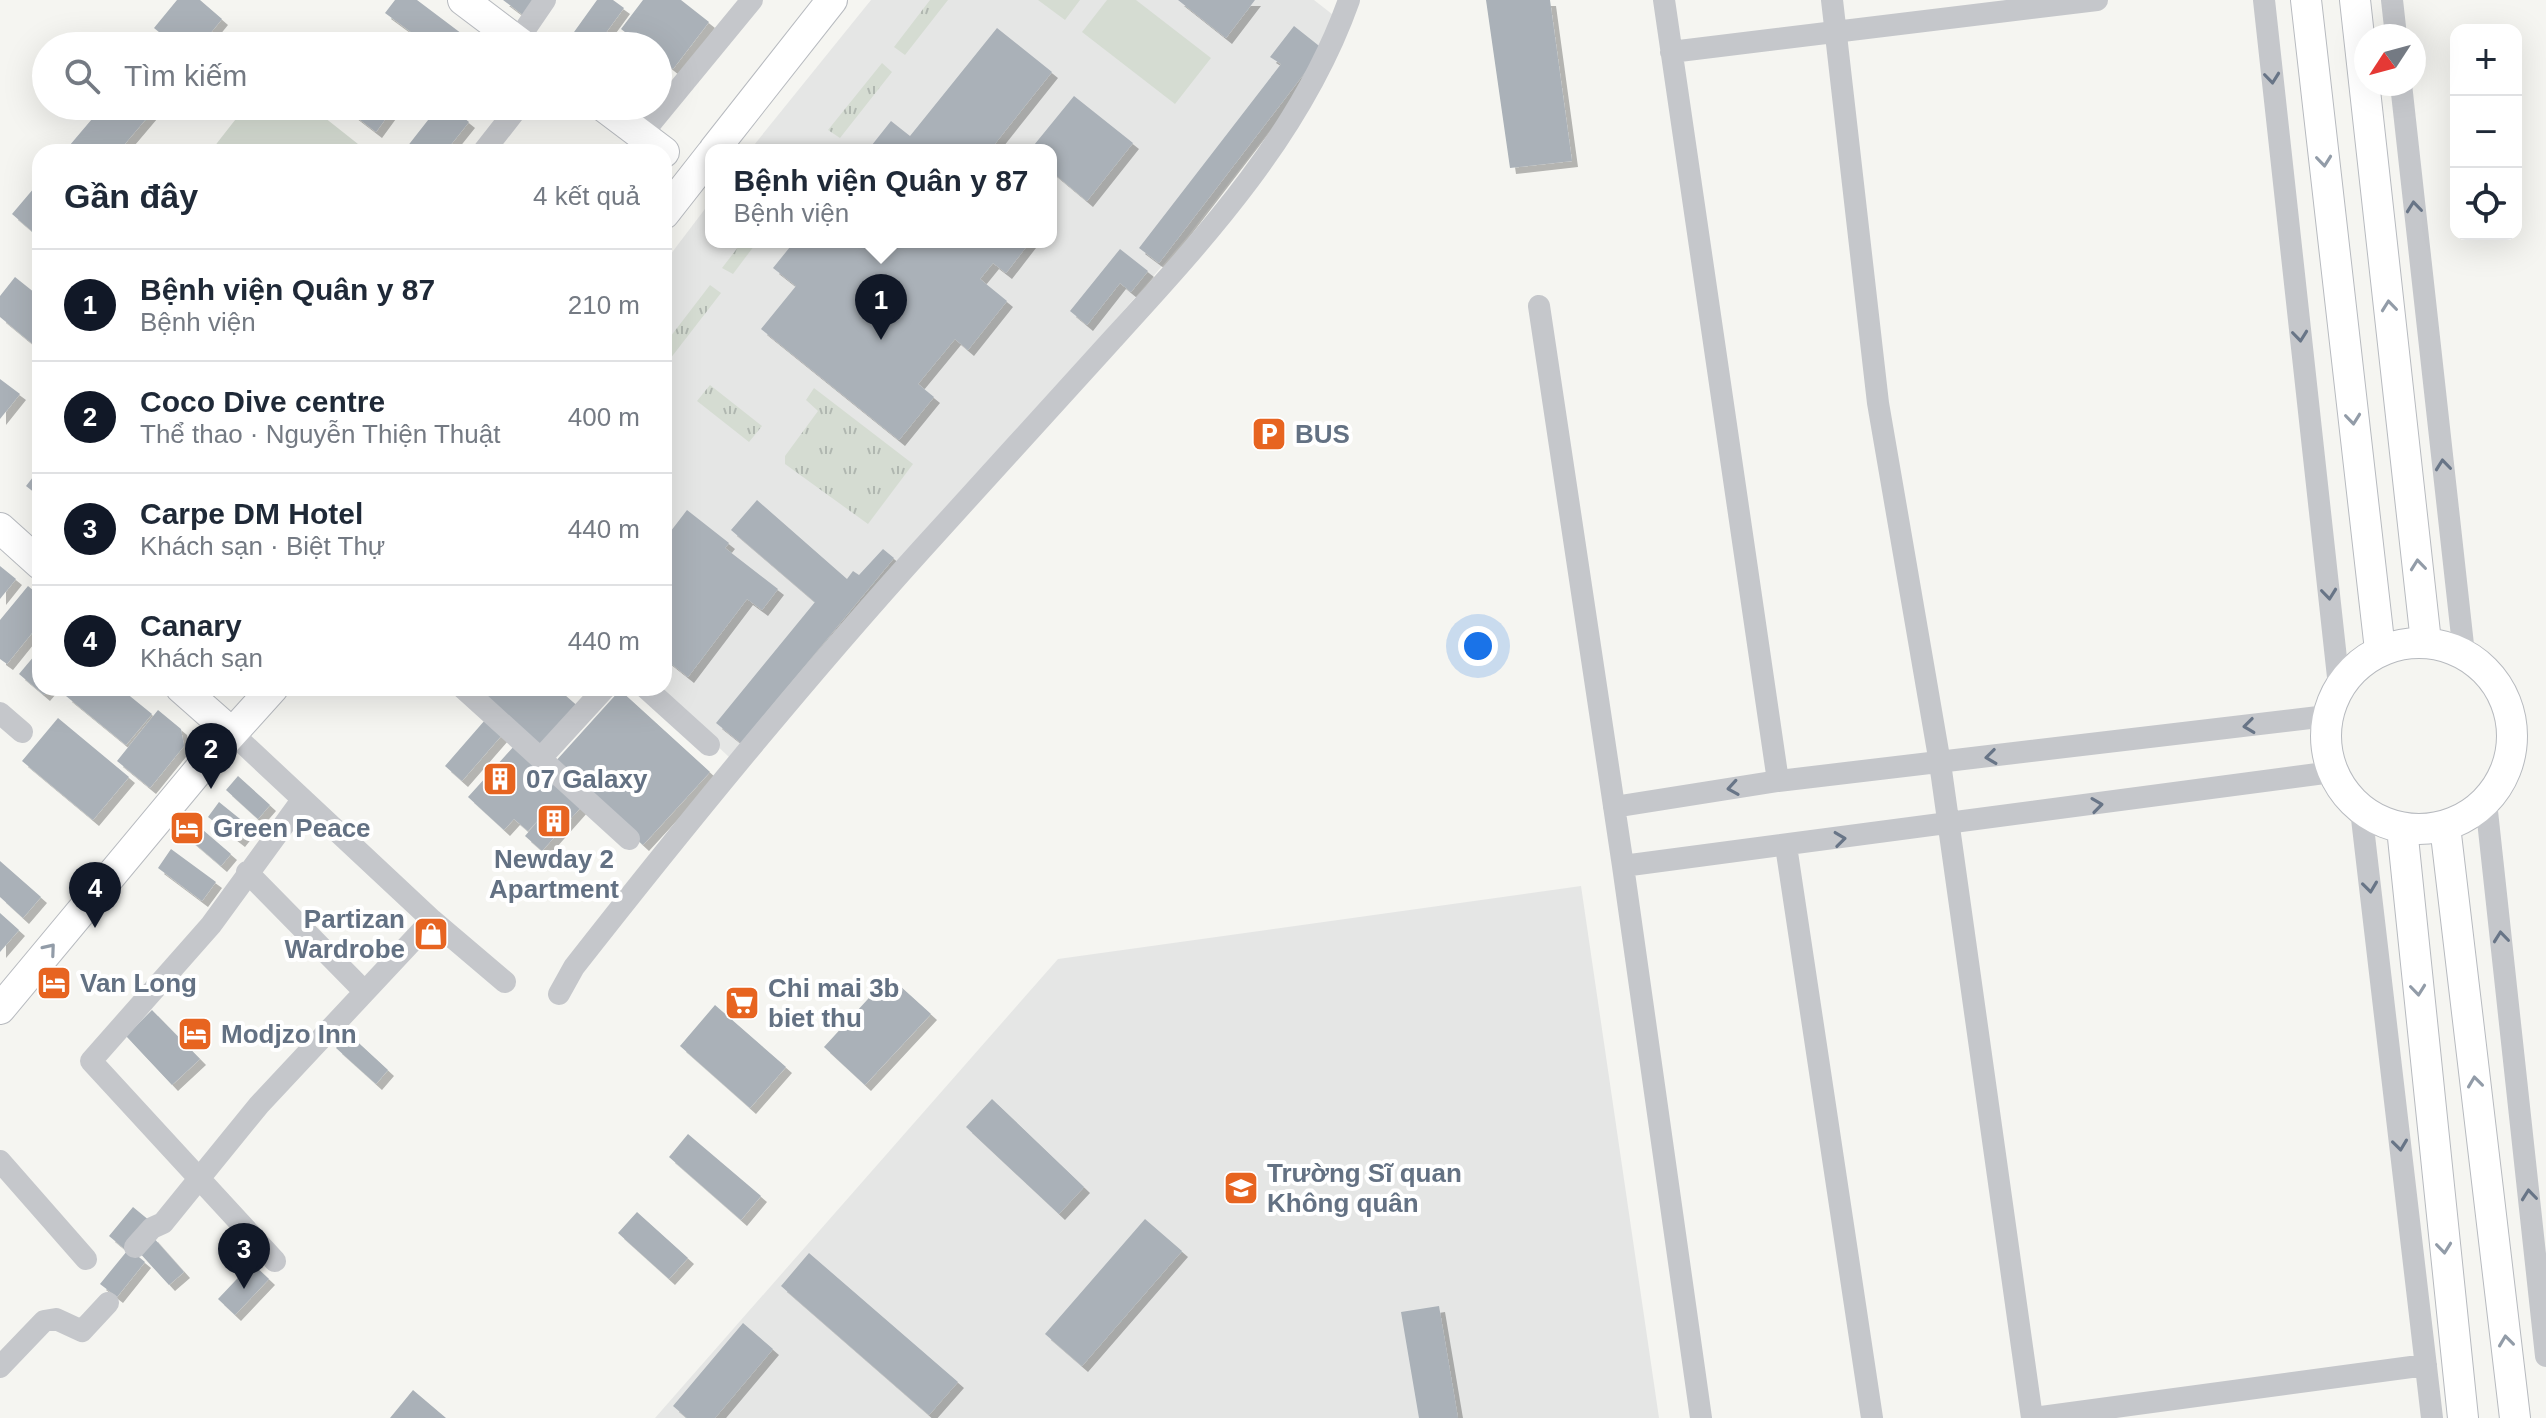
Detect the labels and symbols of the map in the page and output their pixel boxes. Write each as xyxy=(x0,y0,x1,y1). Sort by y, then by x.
north arrow xyxy=(2354,24,2426,96)
one-way arrow xyxy=(2264,71,2281,84)
one-way arrow xyxy=(2316,155,2333,168)
one-way arrow xyxy=(2406,200,2423,213)
pin: 1 xyxy=(855,274,907,340)
one-way arrow xyxy=(2381,300,2398,313)
one-way arrow xyxy=(2292,330,2309,343)
one-way arrow xyxy=(2345,413,2362,426)
parking icon: BUS xyxy=(1250,415,1288,453)
place label: BUS xyxy=(1295,419,1350,449)
one-way arrow xyxy=(2435,458,2452,471)
one-way arrow xyxy=(2409,558,2426,571)
one-way arrow xyxy=(2320,588,2337,601)
your location xyxy=(1458,626,1498,666)
one-way arrow xyxy=(2242,717,2255,734)
pin: 2 xyxy=(185,723,237,789)
one-way arrow xyxy=(1984,748,1998,765)
building icon: 07 Galaxy xyxy=(481,760,519,798)
place label: 07 Galaxy xyxy=(526,764,648,794)
one-way arrow xyxy=(1726,778,1740,795)
one-way arrow xyxy=(2091,797,2104,814)
building icon: Newday 2 Apartment xyxy=(535,802,573,840)
hotel icon: Green Peace xyxy=(168,809,206,847)
place label: Green Peace xyxy=(213,813,371,843)
one-way arrow xyxy=(1833,831,1847,848)
place label: Newday 2 Apartment xyxy=(489,844,619,904)
pin: 4 xyxy=(69,862,121,928)
one-way arrow xyxy=(2361,881,2378,894)
place label: Partizan Wardrobe xyxy=(285,904,405,964)
shop icon: Partizan Wardrobe xyxy=(412,915,450,953)
one-way arrow xyxy=(2492,930,2509,943)
one-way arrow xyxy=(40,944,55,958)
hotel icon: Van Long xyxy=(35,964,73,1002)
place label: Van Long xyxy=(80,968,197,998)
place label: Chi mai 3b biet thu xyxy=(768,973,899,1033)
supermarket icon: Chi mai 3b biet thu xyxy=(723,984,761,1022)
one-way arrow xyxy=(2410,984,2427,997)
hotel icon: Modjzo Inn xyxy=(176,1015,214,1053)
place label: Modjzo Inn xyxy=(221,1019,357,1049)
one-way arrow xyxy=(2467,1075,2484,1088)
one-way arrow xyxy=(2392,1139,2409,1152)
place label: Trường Sĩ quan Không quân xyxy=(1267,1158,1462,1218)
school or university icon: Trường Sĩ quan Không quân xyxy=(1222,1169,1260,1207)
one-way arrow xyxy=(2520,1188,2537,1201)
pin: 3 xyxy=(218,1223,270,1289)
one-way arrow xyxy=(2436,1242,2453,1255)
one-way arrow xyxy=(2497,1334,2514,1347)

